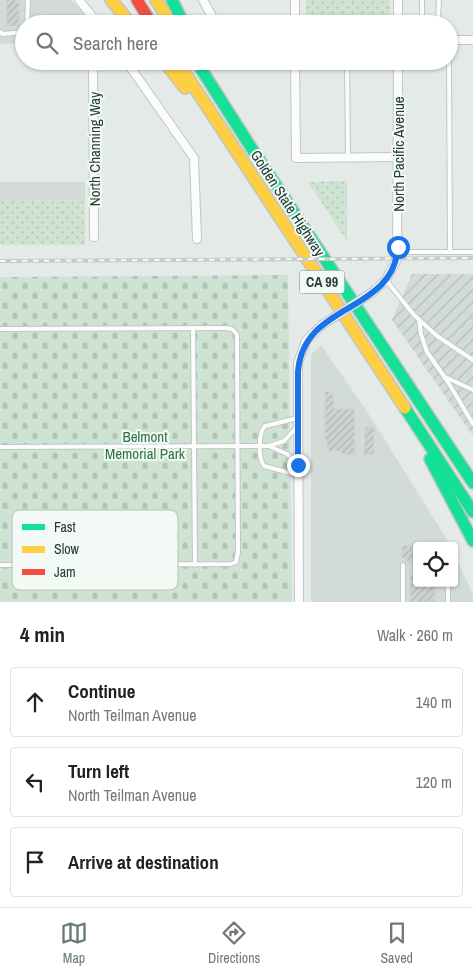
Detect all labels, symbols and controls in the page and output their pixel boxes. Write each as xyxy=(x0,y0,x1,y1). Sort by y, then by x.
search box xyxy=(15,15,458,70)
icon: search xyxy=(33,29,61,57)
text: Search here xyxy=(73,30,158,56)
street label: North Channing Way xyxy=(84,91,105,206)
street label: North Pacific Avenue xyxy=(388,96,409,212)
street label: Golden State Highway xyxy=(246,146,331,261)
route start xyxy=(387,236,410,259)
road number: CA 99 xyxy=(300,270,344,294)
park label: Belmont Memorial Park xyxy=(105,426,186,464)
route end xyxy=(287,454,310,477)
legend xyxy=(12,510,178,590)
text: Fast xyxy=(54,518,76,536)
text: Slow xyxy=(54,540,80,558)
map controls xyxy=(413,542,458,587)
button: locate xyxy=(413,542,458,587)
text: Jam xyxy=(54,563,76,581)
text: 4 min xyxy=(20,620,65,649)
text: Walk · 260 m xyxy=(377,624,453,646)
text: Continue xyxy=(68,678,136,704)
icon: ahead xyxy=(21,688,49,716)
text: 140 m xyxy=(416,691,452,713)
text: North Teilman Avenue xyxy=(68,704,197,726)
text: Turn left xyxy=(68,758,129,784)
icon: left xyxy=(21,768,49,796)
text: 120 m xyxy=(416,771,452,793)
text: North Teilman Avenue xyxy=(68,784,197,806)
icon: arrive xyxy=(21,848,49,876)
text: Arrive at destination xyxy=(68,849,219,875)
tab: Map xyxy=(60,919,88,967)
tab: Directions xyxy=(208,919,260,967)
tab: Saved xyxy=(380,919,413,967)

